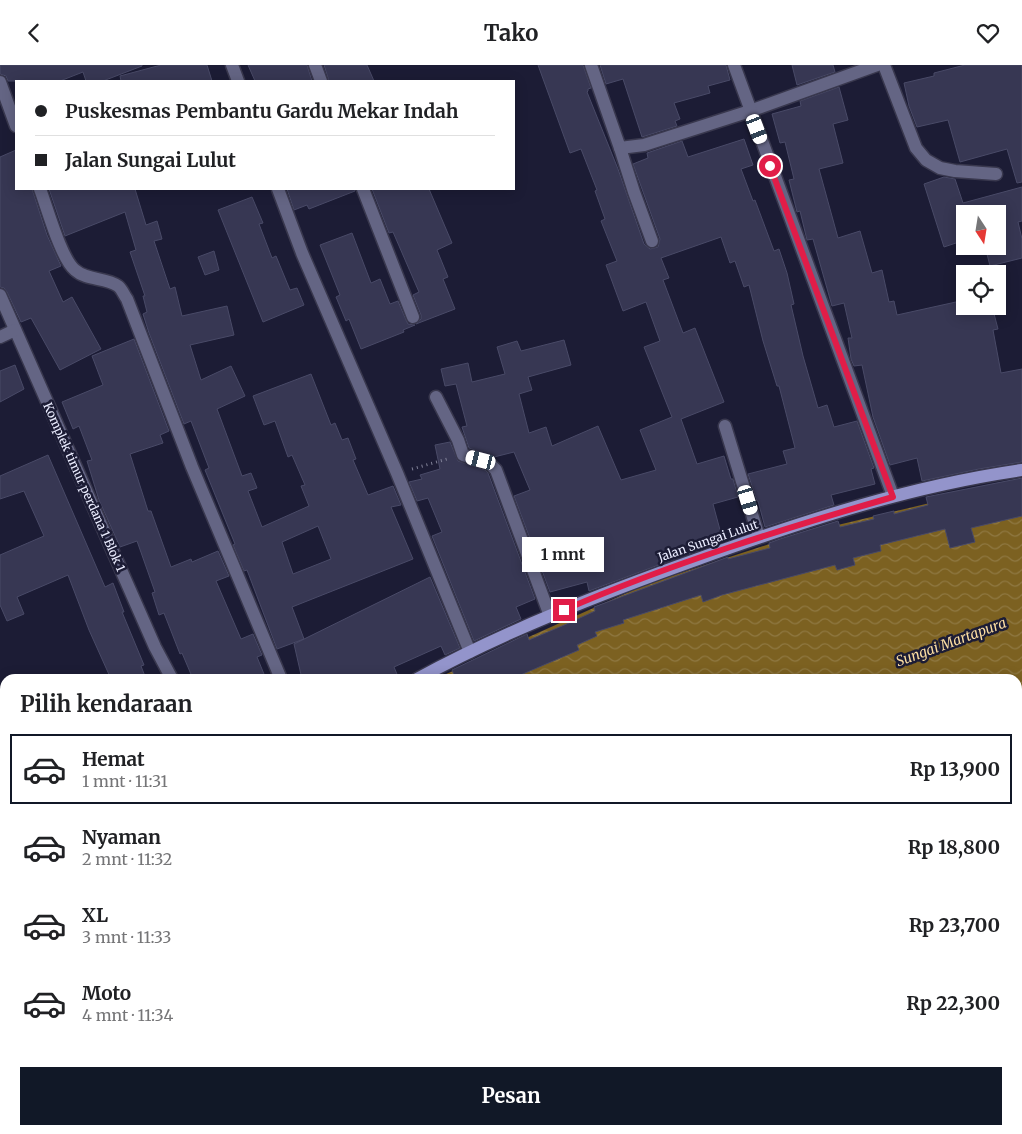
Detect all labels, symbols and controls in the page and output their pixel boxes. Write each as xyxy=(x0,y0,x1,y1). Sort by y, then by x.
icon: back xyxy=(20,19,48,47)
text: Tako xyxy=(484,19,538,47)
icon: heart xyxy=(974,19,1002,47)
text: Puskesmas Pembantu Gardu Mekar Indah xyxy=(65,99,458,123)
car xyxy=(744,112,769,146)
text: Jalan Sungai Lulut xyxy=(65,148,236,172)
route start xyxy=(759,155,781,177)
north arrow xyxy=(956,205,1006,255)
map controls xyxy=(956,205,1006,315)
button: locate xyxy=(956,265,1006,315)
street label: Komplek timur perdana 1 Blok 1 xyxy=(40,400,129,574)
car xyxy=(464,449,497,471)
car xyxy=(736,483,759,517)
street label: Jalan Sungai Lulut xyxy=(655,516,760,565)
callout: 1 mnt xyxy=(523,537,605,573)
text: 1 mnt xyxy=(541,544,585,564)
route end xyxy=(553,599,575,621)
water label: Sungai Martapura xyxy=(893,614,1009,670)
text: Pilih kendaraan xyxy=(20,690,192,718)
icon: car xyxy=(22,747,67,792)
text: Hemat xyxy=(82,747,145,771)
text: Rp 13,900 xyxy=(910,757,1000,781)
text: 1 mnt · 11:31 xyxy=(82,771,168,791)
icon: car xyxy=(22,825,67,870)
text: Nyaman xyxy=(82,825,161,849)
text: Rp 18,800 xyxy=(908,835,1000,859)
text: 2 mnt · 11:32 xyxy=(82,849,172,869)
icon: car xyxy=(22,903,67,948)
text: XL xyxy=(82,903,108,927)
text: Rp 23,700 xyxy=(909,913,1000,937)
text: 3 mnt · 11:33 xyxy=(82,927,171,947)
icon: car xyxy=(22,981,67,1026)
text: Moto xyxy=(82,981,131,1005)
text: Rp 22,300 xyxy=(906,991,1000,1015)
text: 4 mnt · 11:34 xyxy=(82,1005,173,1025)
button: Pesan xyxy=(20,1067,1002,1125)

